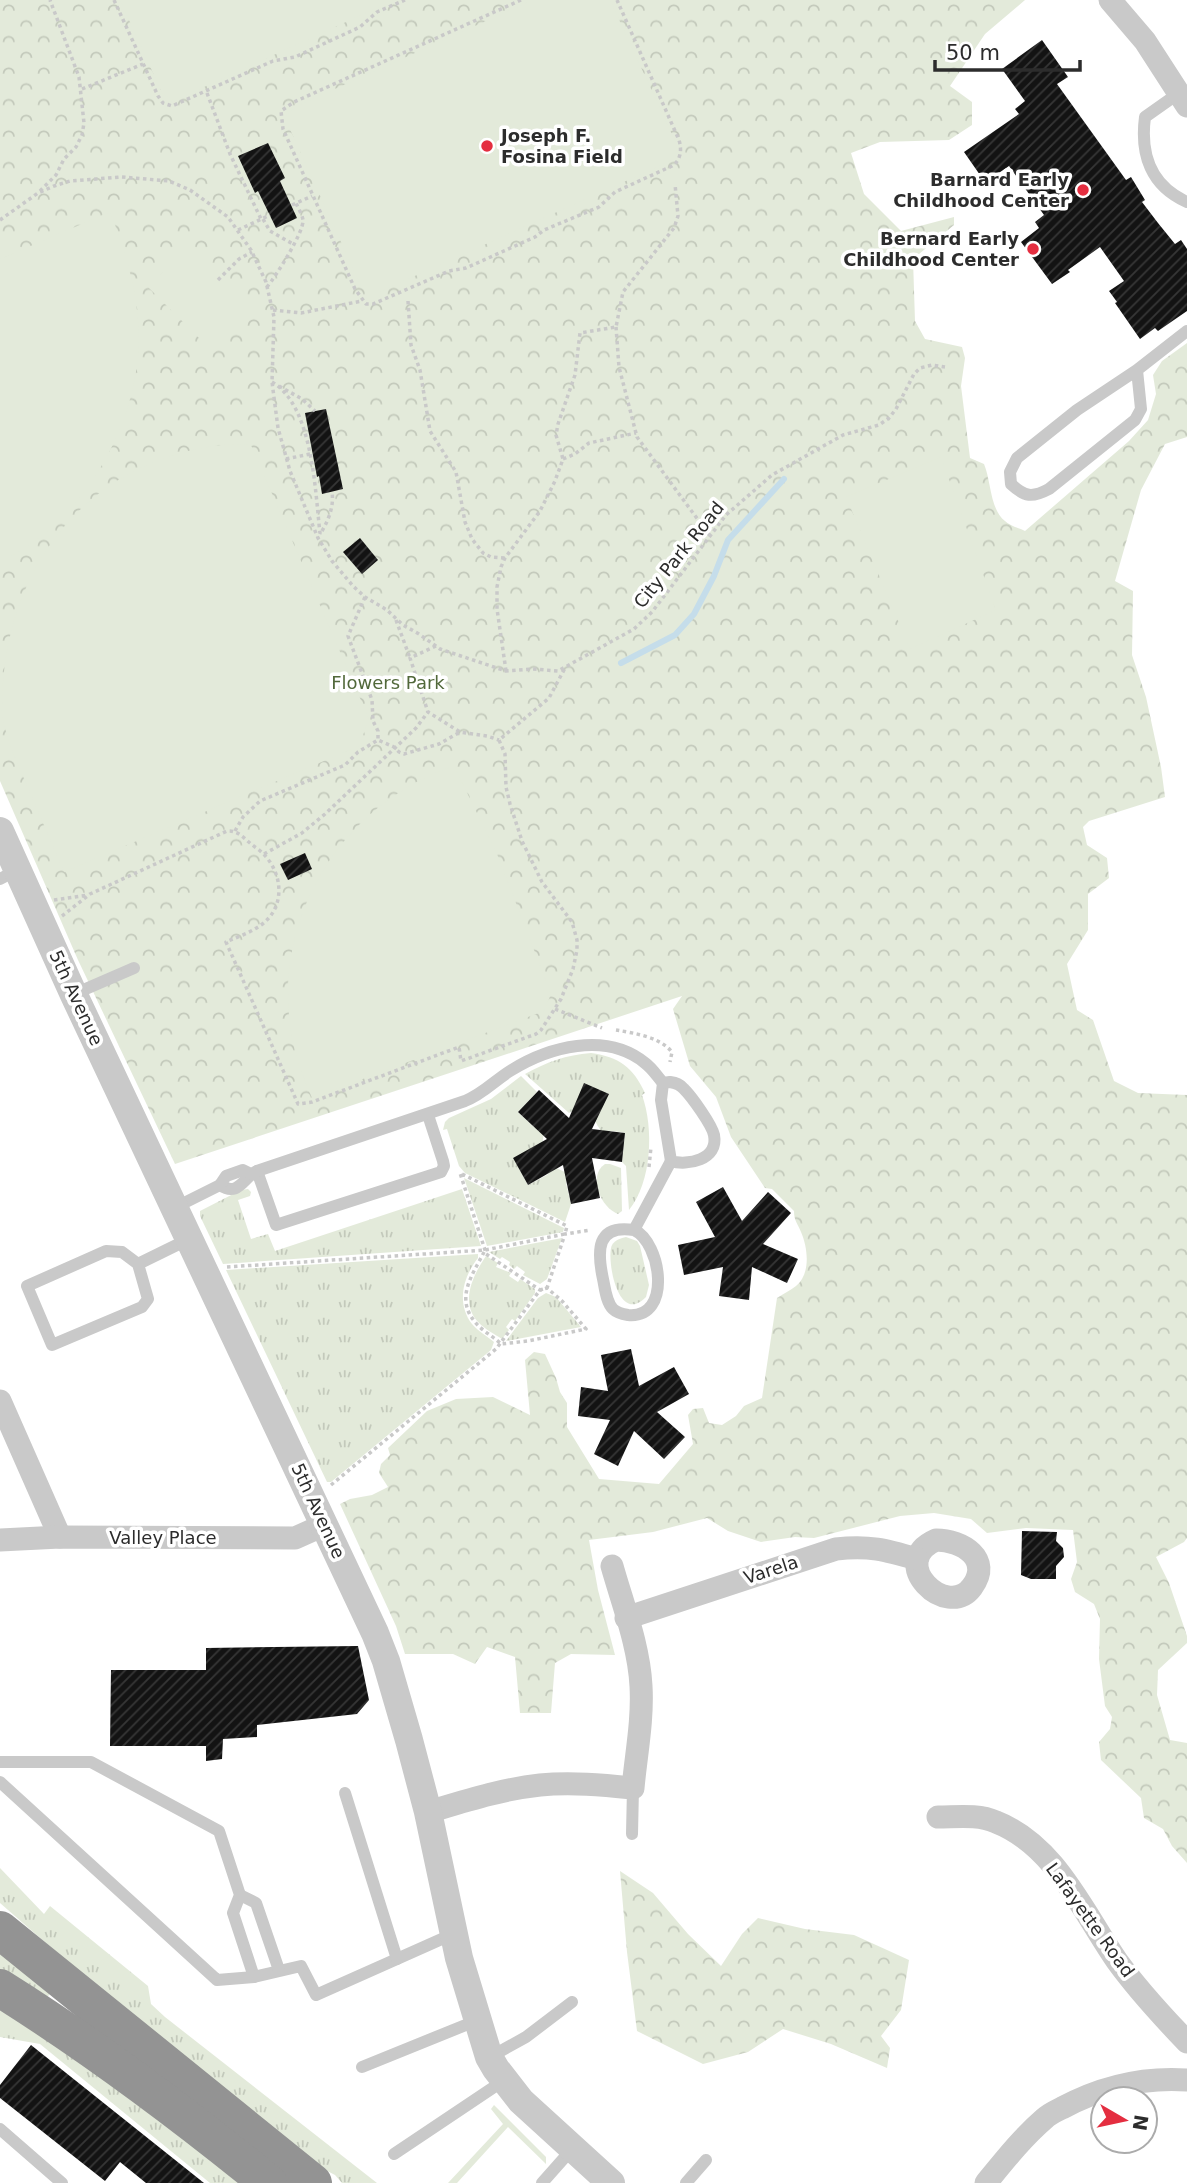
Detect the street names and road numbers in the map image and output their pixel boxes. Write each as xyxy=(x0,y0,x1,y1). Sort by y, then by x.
street label: City Park Road xyxy=(629,497,728,612)
street label: 5th Avenue xyxy=(45,947,108,1049)
street label: 5th Avenue xyxy=(287,1460,350,1562)
street label: Valley Place xyxy=(109,1527,217,1548)
street label: Varela xyxy=(741,1551,801,1588)
street label: Lafayette Road xyxy=(1042,1858,1139,1981)

